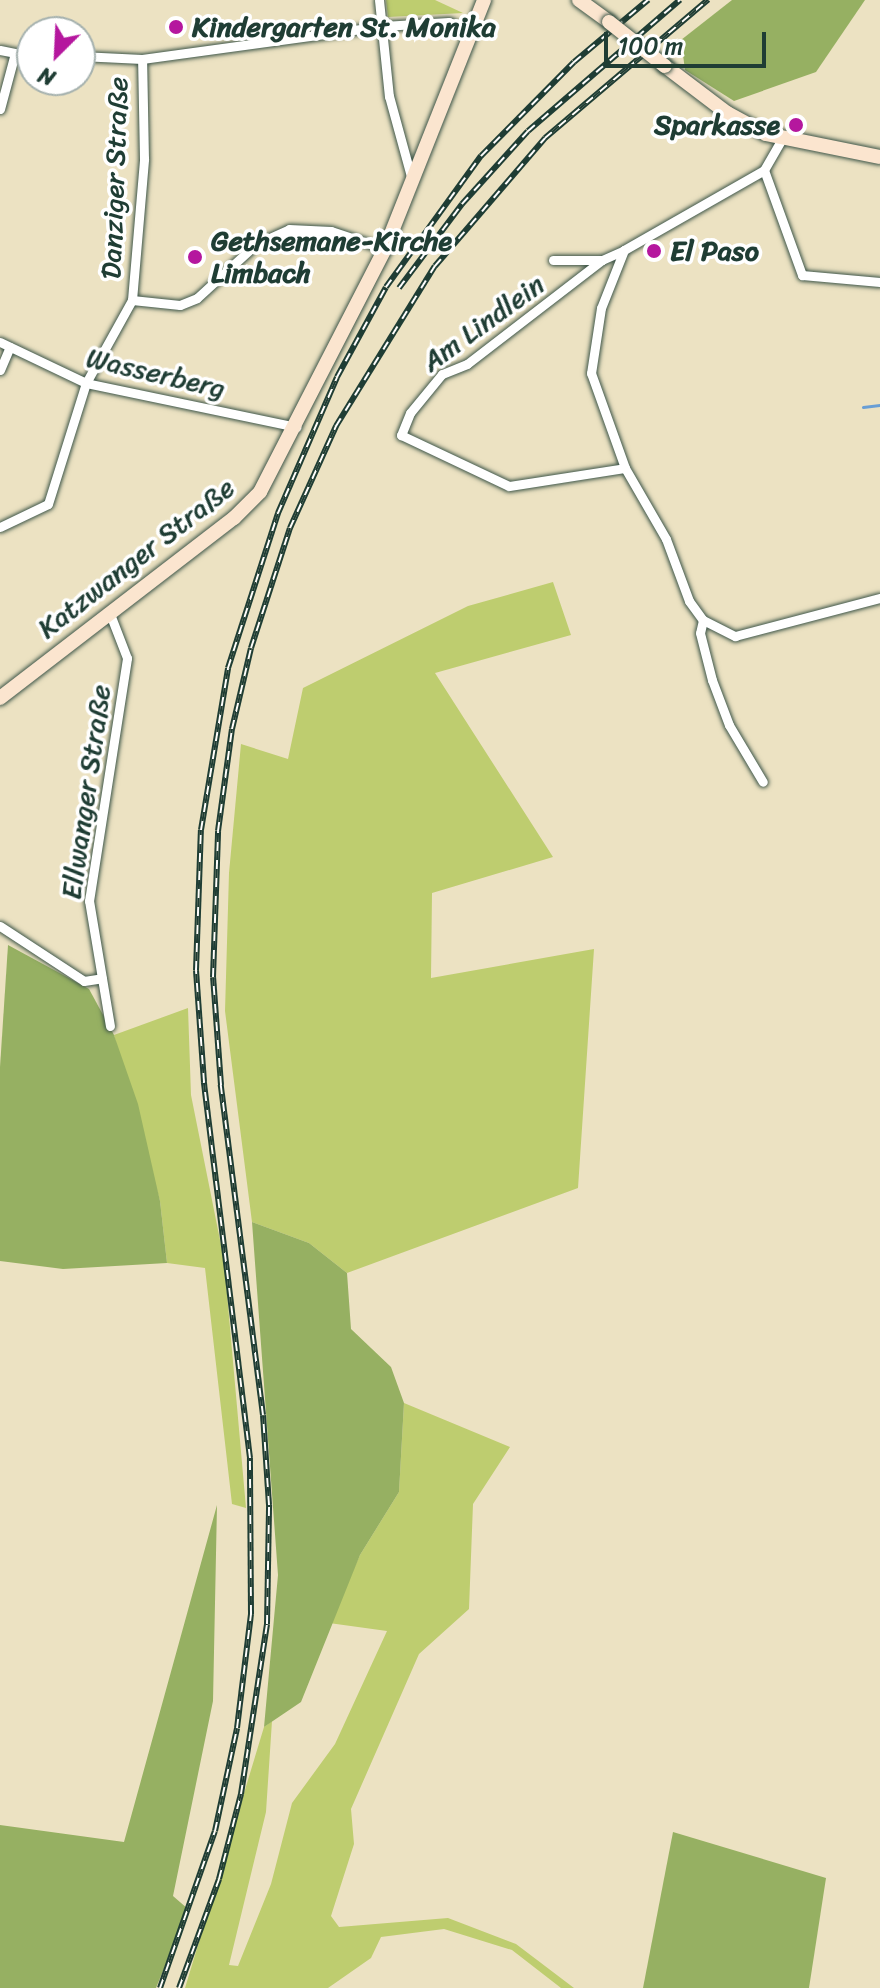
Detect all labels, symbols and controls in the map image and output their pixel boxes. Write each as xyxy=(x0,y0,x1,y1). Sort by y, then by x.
place label: Kindergarten St. Monika xyxy=(192,10,495,44)
north arrow xyxy=(16,16,96,96)
scale bar xyxy=(608,16,770,66)
marker: Kindergarten St. Monika xyxy=(167,18,185,36)
text: 100 m xyxy=(618,25,683,67)
text: N xyxy=(32,56,62,97)
street label: Danziger Straße xyxy=(95,76,135,280)
place label: Sparkasse xyxy=(654,108,780,142)
marker: Sparkasse xyxy=(787,116,805,134)
place label: Gethsemane-Kirche Limbach xyxy=(211,224,452,290)
place label: El Paso xyxy=(670,234,759,268)
marker: El Paso xyxy=(645,242,663,260)
marker: Gethsemane-Kirche Limbach xyxy=(186,248,204,266)
street label: Am Lindlein xyxy=(415,267,551,379)
street label: Wasserberg xyxy=(83,341,229,405)
street label: Katzwanger Straße xyxy=(31,471,241,645)
street label: Ellwanger Straße xyxy=(54,683,118,901)

